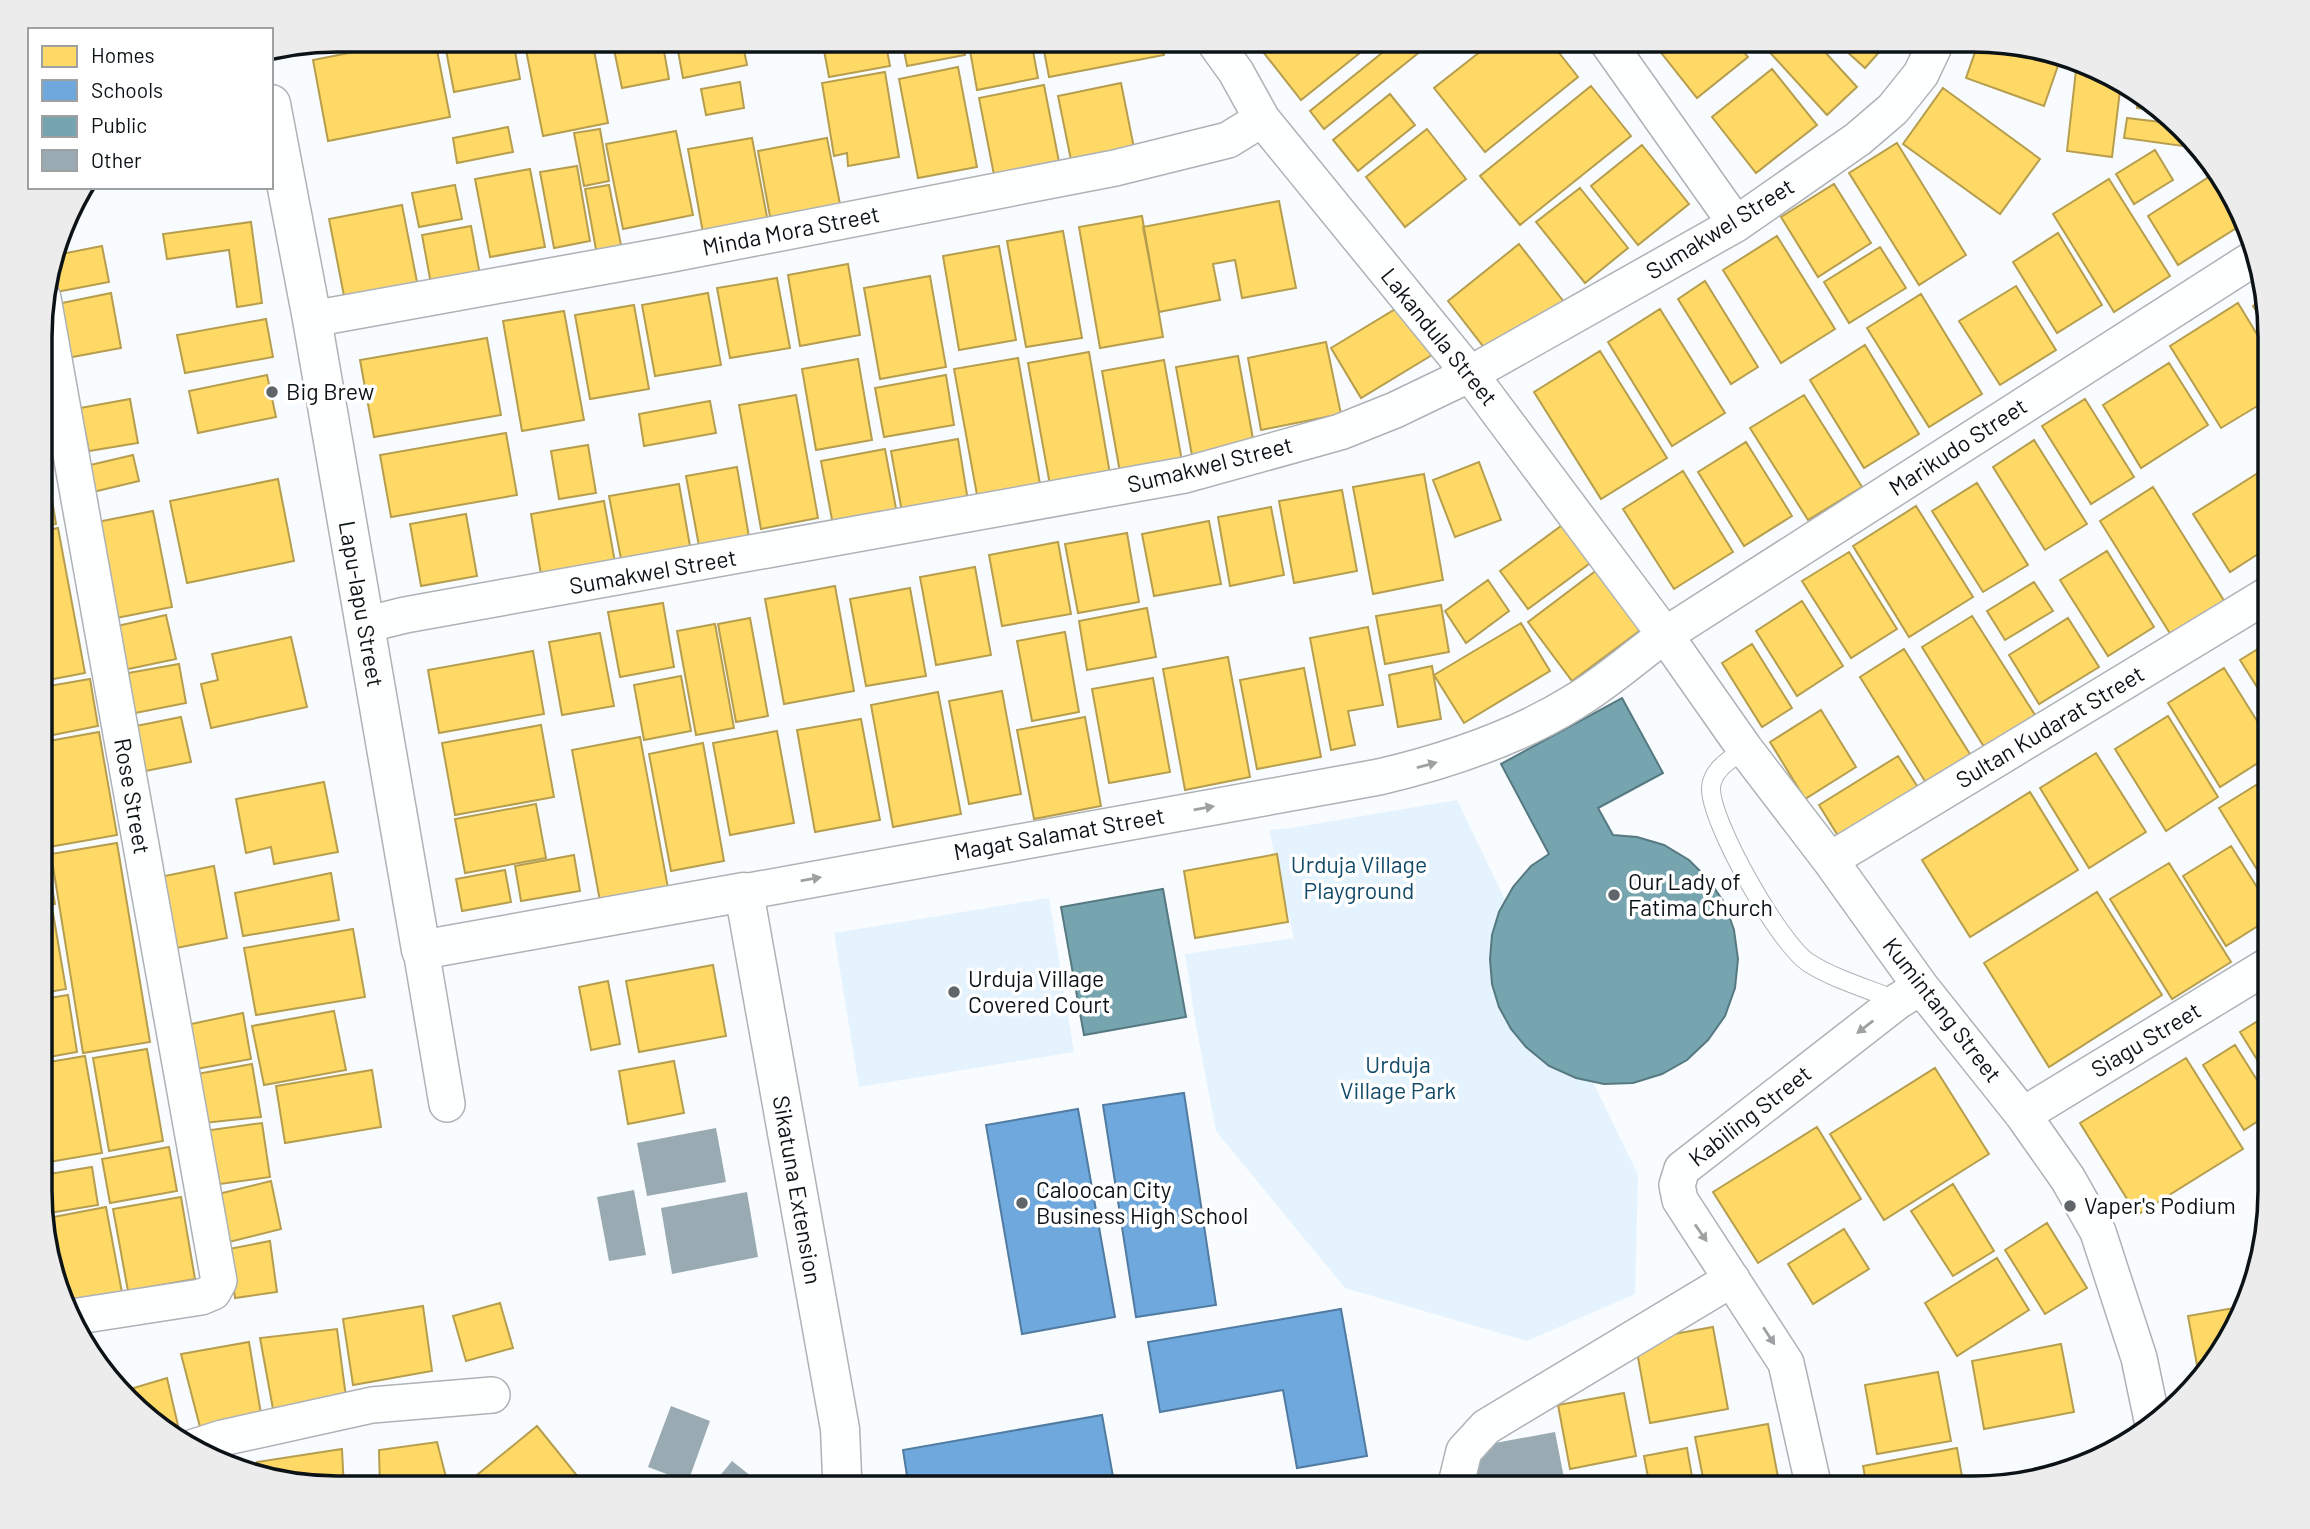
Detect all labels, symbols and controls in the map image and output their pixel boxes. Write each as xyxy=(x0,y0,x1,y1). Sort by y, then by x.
legend xyxy=(28,28,273,189)
text: Homes xyxy=(91,42,155,67)
text: Schools xyxy=(91,77,163,102)
text: Public xyxy=(91,112,147,137)
text: Other xyxy=(91,147,142,172)
street label: Sumakwel Street xyxy=(1640,171,1799,285)
street label: Minda Mora Street xyxy=(700,199,882,261)
street label: Lakandula Street xyxy=(1376,262,1504,411)
place label: Big Brew xyxy=(286,377,374,405)
marker: Big Brew xyxy=(264,384,280,400)
street label: Marikudo Street xyxy=(1883,391,2032,501)
street label: Sumakwel Street xyxy=(1124,430,1295,498)
street label: Lapu-lapu Street xyxy=(334,518,390,689)
street label: Sumakwel Street xyxy=(567,543,739,599)
street label: Sultan Kudarat Street xyxy=(1950,659,2149,793)
street label: Rose Street xyxy=(109,736,157,856)
one-way arrow xyxy=(1416,759,1438,770)
street label: Magat Salamat Street xyxy=(951,801,1167,865)
one-way arrow xyxy=(1193,802,1215,813)
park label: Urduja Village Playground xyxy=(1291,850,1427,904)
place label: Our Lady of Fatima Church xyxy=(1628,867,1773,921)
one-way arrow xyxy=(800,874,822,885)
marker: Our Lady of Fatima Church xyxy=(1606,887,1622,903)
street label: Kumintang Street xyxy=(1878,931,2008,1087)
place label: Urduja Village Covered Court xyxy=(968,964,1110,1018)
marker: Urduja Village Covered Court xyxy=(946,984,962,1000)
street label: Siagu Street xyxy=(2086,995,2205,1083)
one-way arrow xyxy=(1856,1019,1874,1033)
park label: Urduja Village Park xyxy=(1340,1050,1456,1104)
street label: Kabiling Street xyxy=(1683,1059,1816,1172)
street label: Sikatuna Extension xyxy=(768,1093,828,1286)
place label: Caloocan City Business High School xyxy=(1036,1175,1248,1229)
place label: Vaper's Podium xyxy=(2084,1191,2236,1219)
marker: Caloocan City Business High School xyxy=(1014,1195,1030,1211)
marker: Vaper's Podium xyxy=(2062,1198,2078,1214)
one-way arrow xyxy=(1694,1224,1707,1243)
one-way arrow xyxy=(1762,1327,1775,1346)

